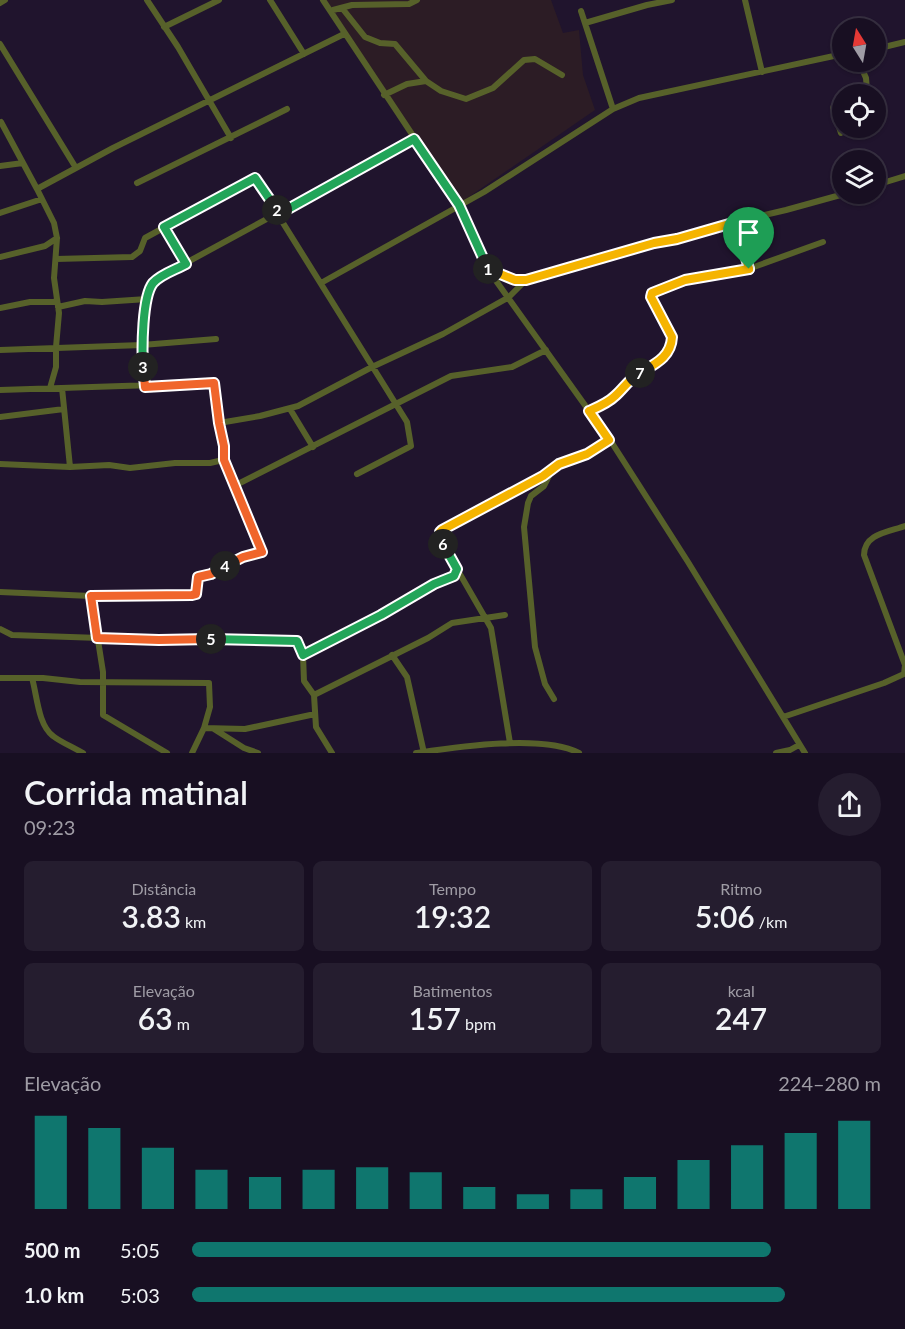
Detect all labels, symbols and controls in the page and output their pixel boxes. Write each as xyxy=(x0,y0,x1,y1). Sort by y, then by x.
north arrow xyxy=(832,18,886,72)
map controls xyxy=(832,18,886,204)
button: locate xyxy=(832,84,886,138)
button: layers xyxy=(832,150,886,204)
pin: 2 xyxy=(262,195,292,225)
text: 2 xyxy=(272,200,282,219)
pin xyxy=(723,207,774,269)
icon: arrive xyxy=(732,216,765,249)
pin: 1 xyxy=(473,254,503,284)
text: 1 xyxy=(483,259,493,278)
pin: 3 xyxy=(128,352,158,382)
text: 3 xyxy=(138,357,148,376)
pin: 7 xyxy=(625,358,655,388)
text: 7 xyxy=(635,363,645,382)
pin: 6 xyxy=(428,529,458,559)
text: 6 xyxy=(438,534,448,553)
pin: 4 xyxy=(210,551,240,581)
text: 4 xyxy=(220,556,230,575)
pin: 5 xyxy=(196,624,226,654)
text: 5 xyxy=(206,629,216,648)
text: Corrida matinal xyxy=(24,772,248,812)
button: share xyxy=(818,773,881,836)
text: 09:23 xyxy=(24,815,75,839)
text: Distância xyxy=(131,879,196,898)
text: Tempo xyxy=(429,879,476,898)
text: Ritmo xyxy=(720,879,762,898)
text: 3.83 xyxy=(121,898,181,934)
text: 19:32 xyxy=(414,898,491,934)
text: 5:06 xyxy=(695,898,755,934)
text: km xyxy=(181,912,206,931)
text: /km xyxy=(755,912,787,931)
text: Elevação xyxy=(133,981,195,1000)
text: Batimentos xyxy=(412,981,493,1000)
text: kcal xyxy=(728,981,755,1000)
text: 63 xyxy=(138,1000,173,1036)
text: 157 xyxy=(409,1000,461,1036)
text: 247 xyxy=(715,1000,767,1036)
text: m xyxy=(173,1014,190,1033)
text: bpm xyxy=(461,1014,496,1033)
text: Elevação xyxy=(24,1071,101,1095)
text: 224–280 m xyxy=(778,1071,881,1095)
text: 500 m xyxy=(24,1238,80,1262)
text: 5:05 xyxy=(120,1238,160,1262)
text: 1.0 km xyxy=(24,1283,84,1307)
text: 5:03 xyxy=(120,1283,160,1307)

